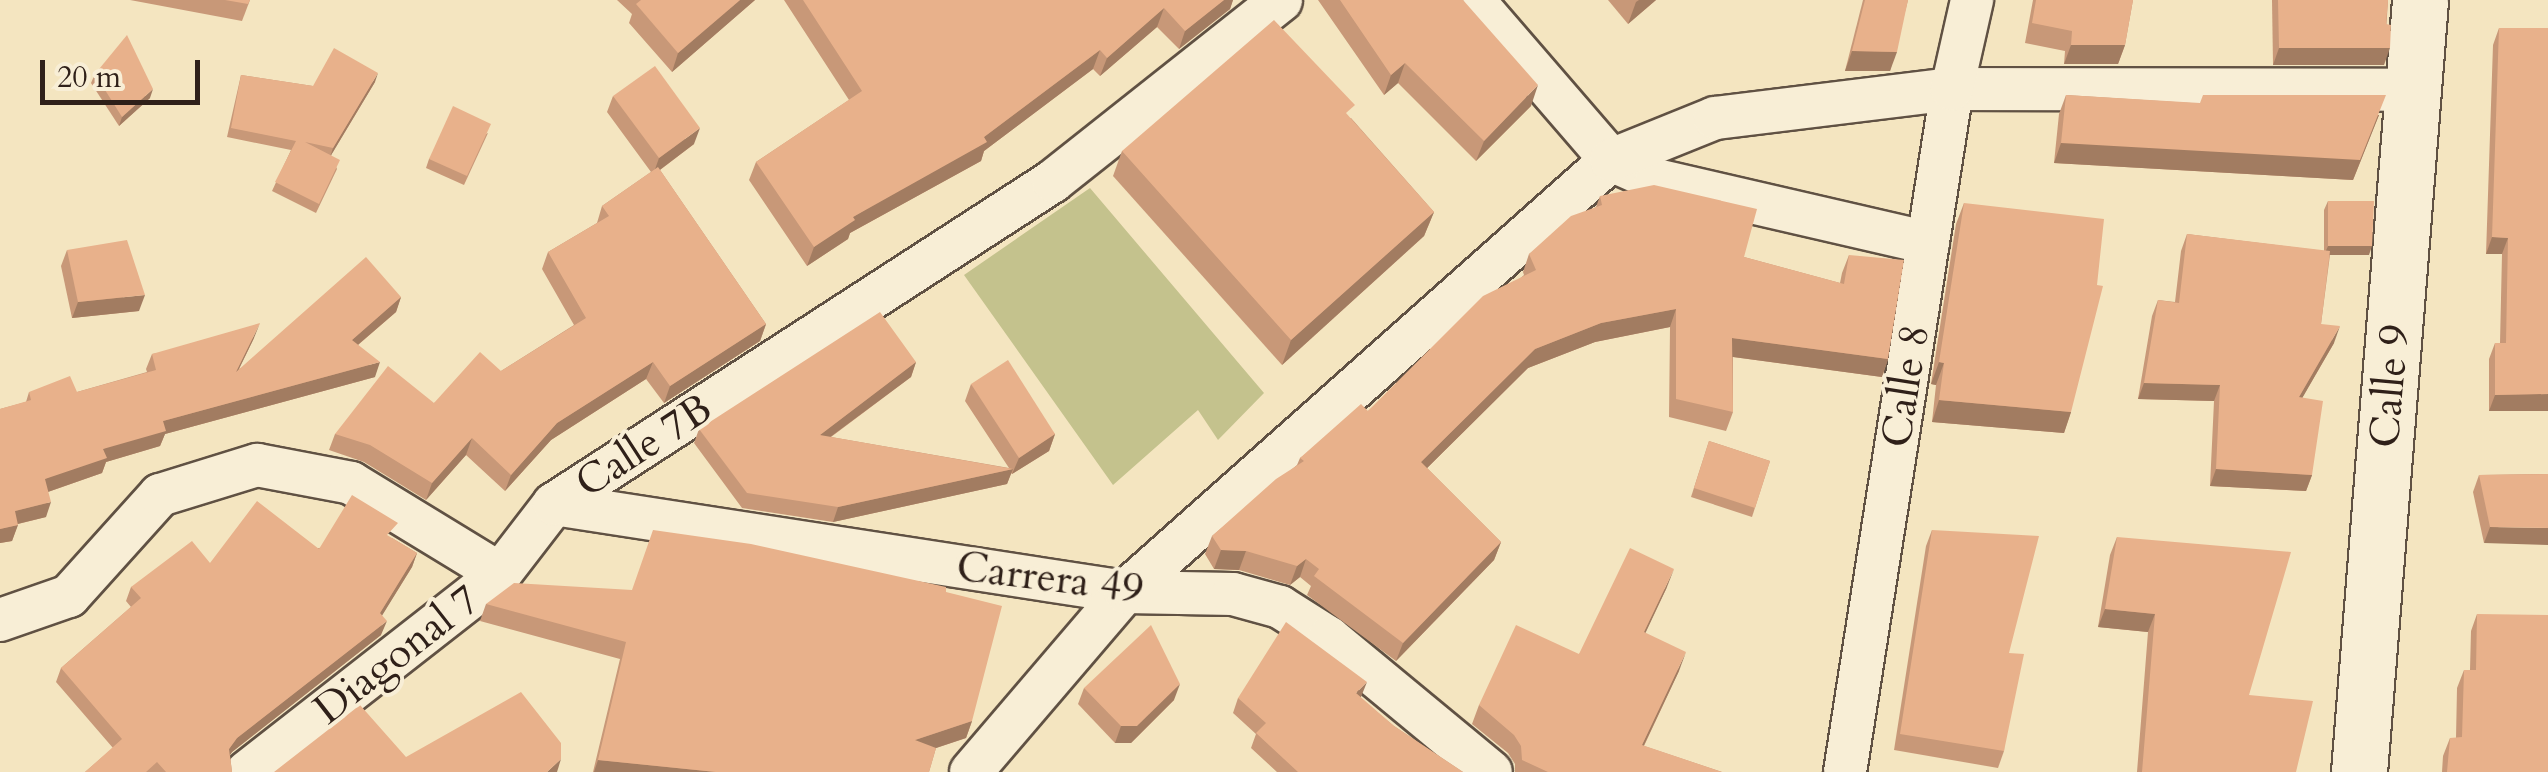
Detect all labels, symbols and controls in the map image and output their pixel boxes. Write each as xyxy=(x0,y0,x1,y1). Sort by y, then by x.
scale bar xyxy=(45,40,205,102)
text: 20 m xyxy=(57,57,121,98)
street label: Calle 8 xyxy=(1871,321,1941,451)
street label: Calle 9 xyxy=(2360,322,2420,450)
street label: Calle 7B xyxy=(567,383,721,509)
street label: Carrera 49 xyxy=(954,542,1146,614)
street label: Diagonal 7 xyxy=(304,575,490,735)

